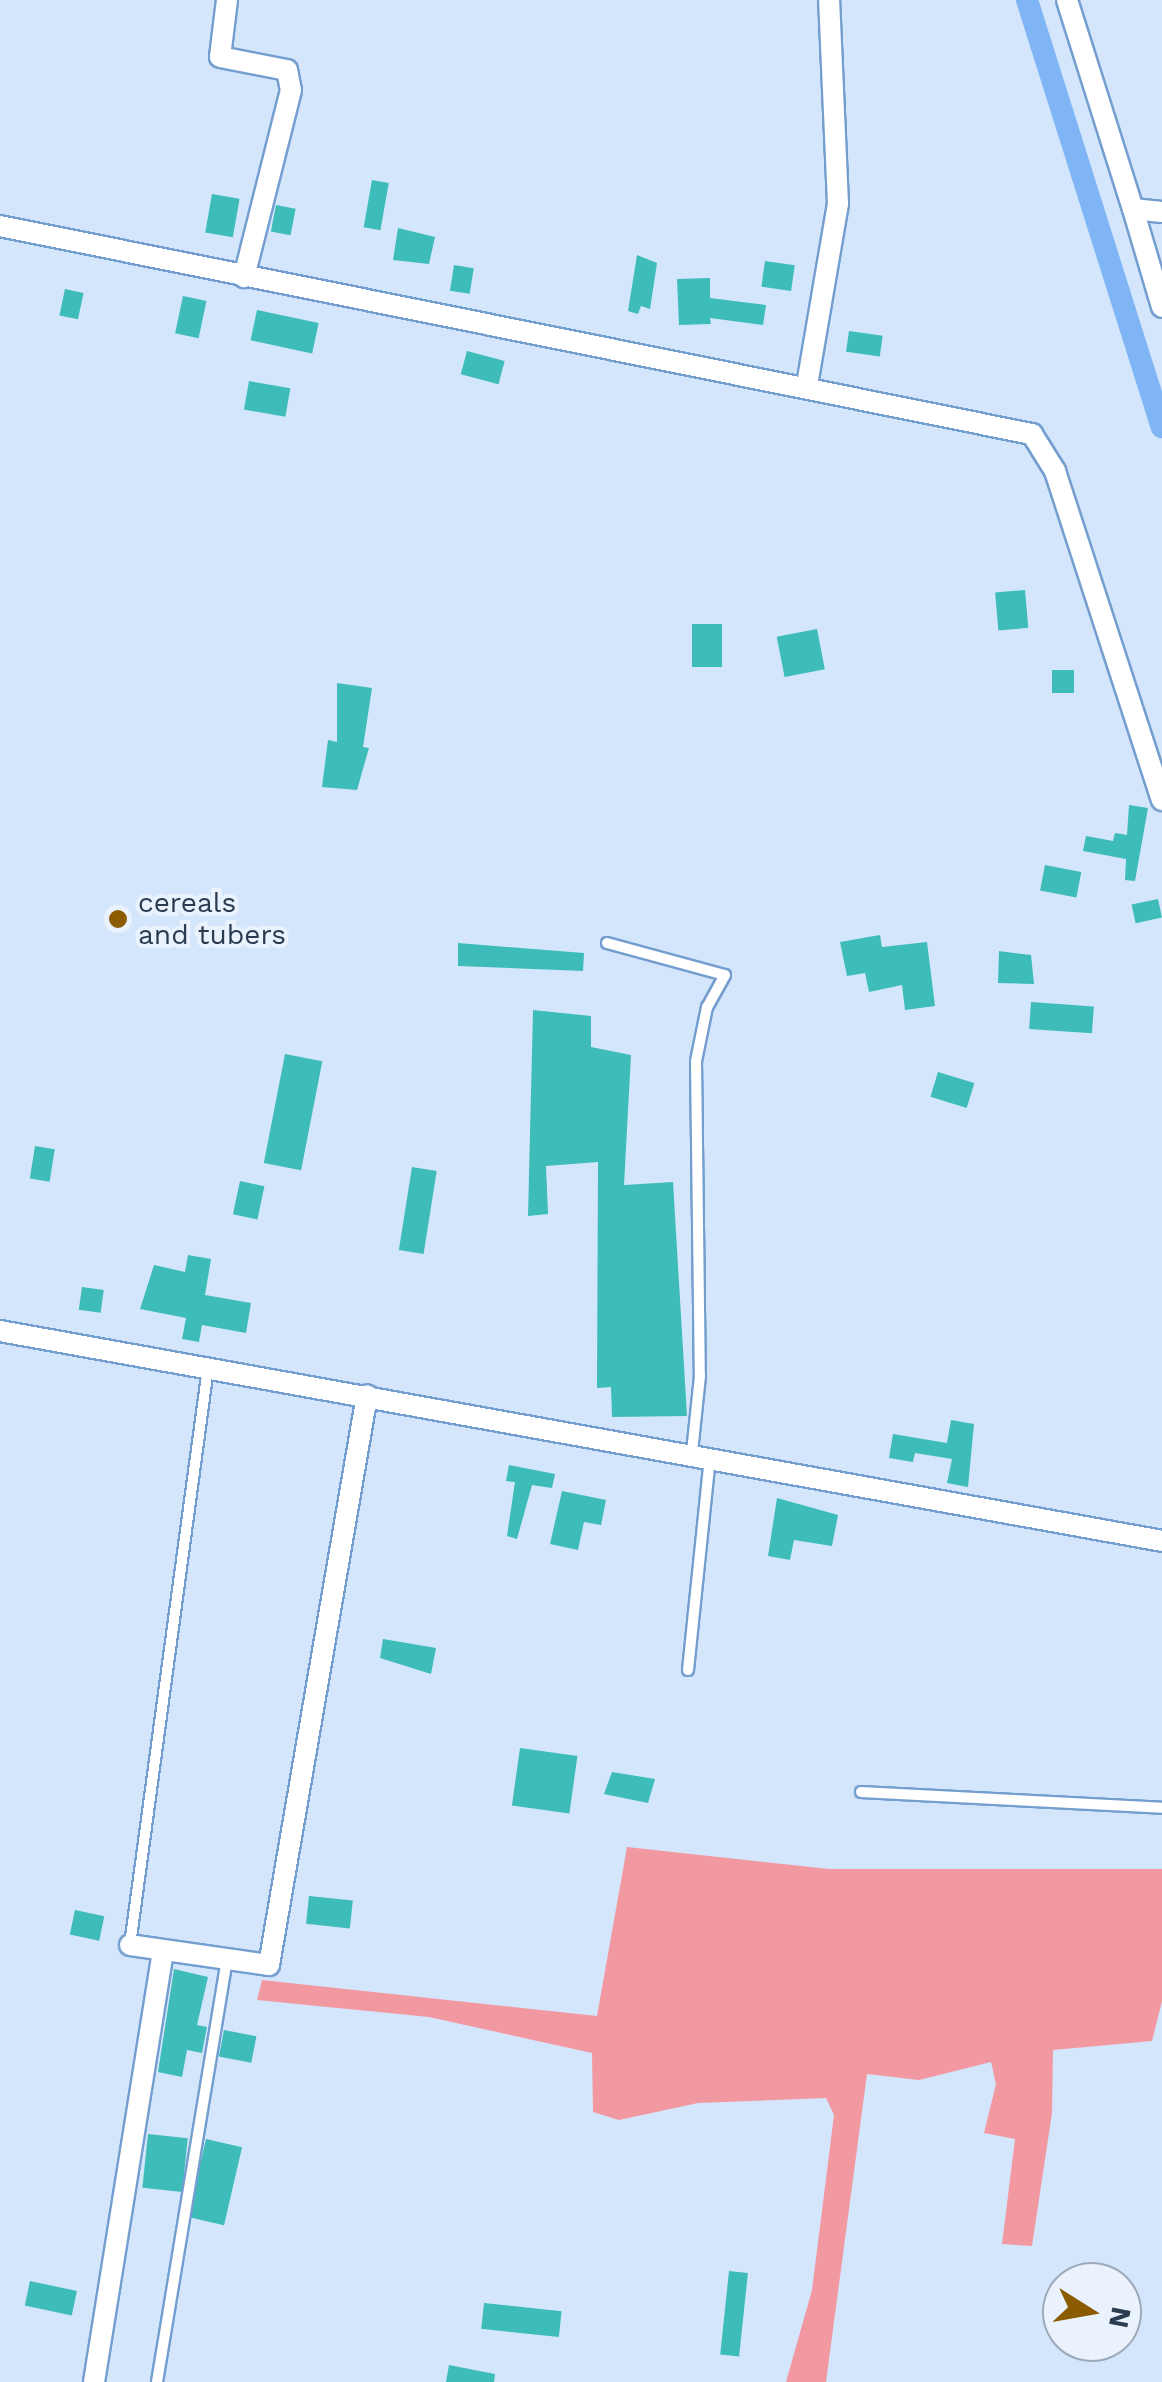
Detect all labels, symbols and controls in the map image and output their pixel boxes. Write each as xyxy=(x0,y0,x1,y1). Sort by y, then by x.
place label: cereals and tubers xyxy=(138,886,287,952)
marker: cereals and tubers xyxy=(107,908,129,930)
north arrow xyxy=(1042,2262,1142,2362)
text: N xyxy=(1102,2304,1138,2331)

